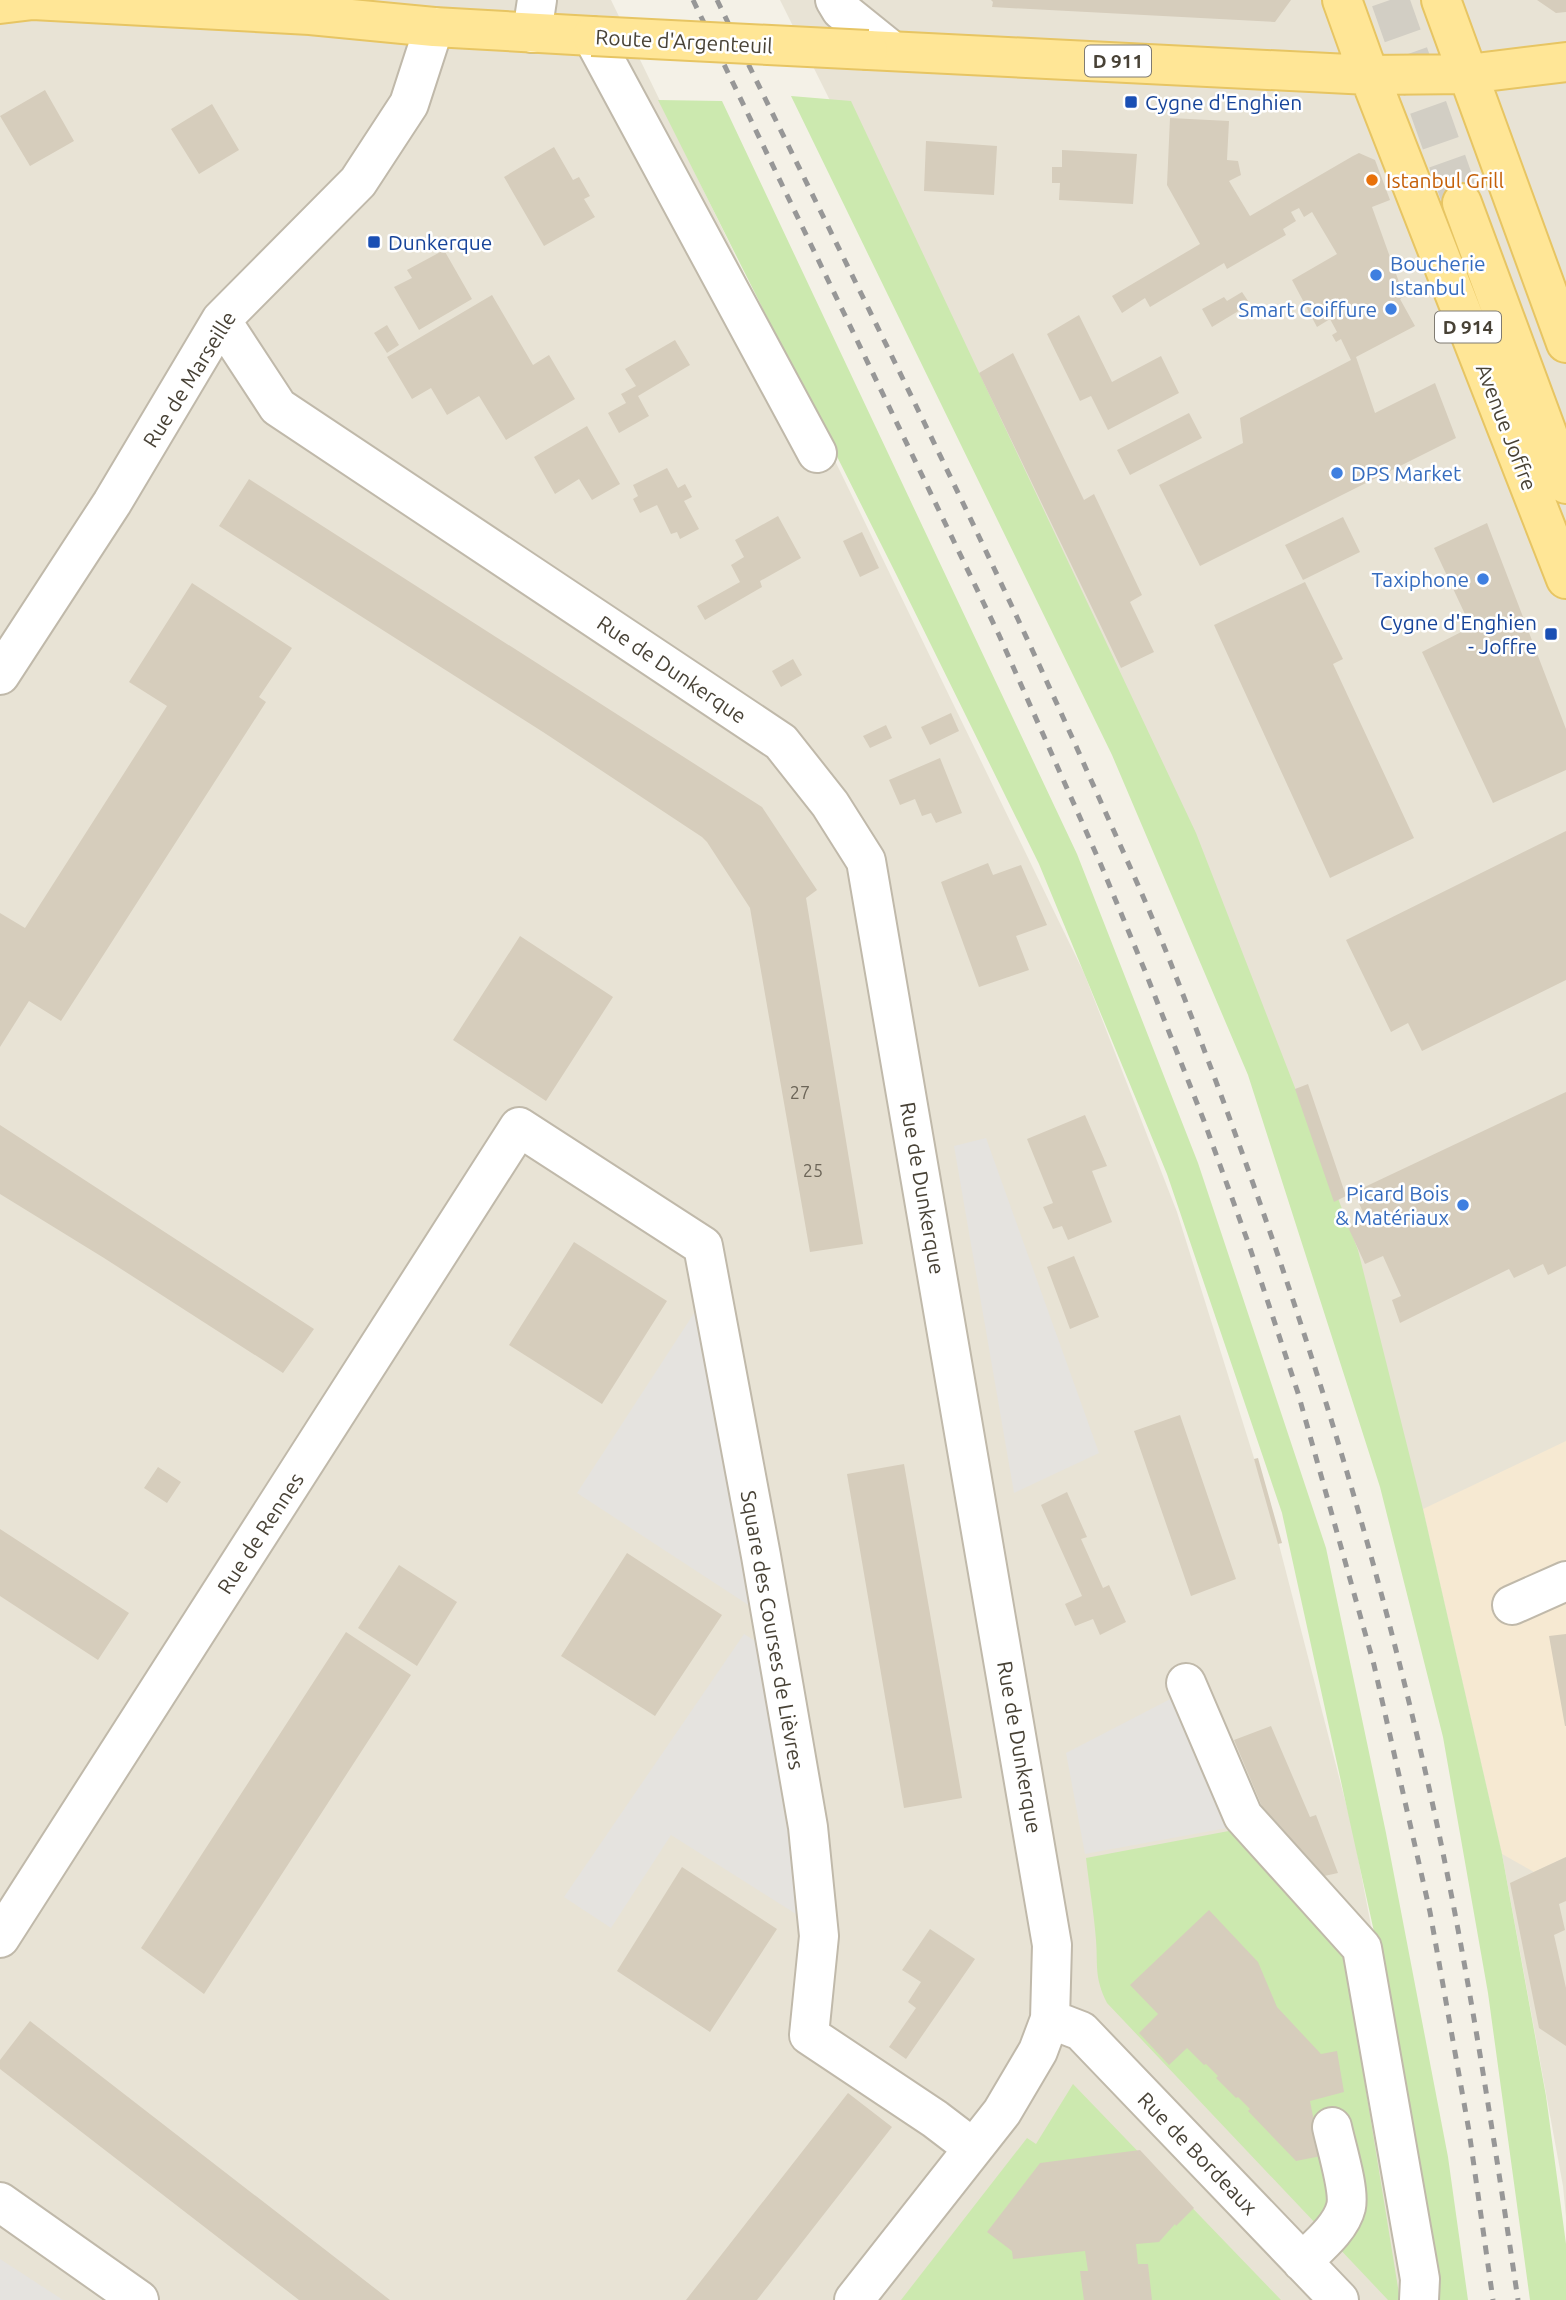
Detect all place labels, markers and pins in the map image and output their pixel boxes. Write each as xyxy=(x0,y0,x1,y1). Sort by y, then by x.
place label: Cygne d'Enghien xyxy=(1145,90,1302,114)
marker: Cygne d'Enghien xyxy=(1123,94,1139,110)
place label: Istanbul Grill xyxy=(1386,168,1504,192)
marker: Istanbul Grill xyxy=(1364,172,1380,188)
place label: Dunkerque xyxy=(388,230,492,254)
marker: Dunkerque xyxy=(366,234,382,250)
place label: Boucherie Istanbul xyxy=(1390,251,1486,299)
marker: Boucherie Istanbul xyxy=(1368,267,1384,283)
place label: Smart Coiffure xyxy=(1238,297,1377,321)
marker: Smart Coiffure xyxy=(1383,301,1399,317)
place label: DPS Market xyxy=(1351,461,1461,485)
marker: DPS Market xyxy=(1329,465,1345,481)
place label: Taxiphone xyxy=(1371,567,1469,591)
marker: Taxiphone xyxy=(1475,571,1491,587)
place label: Cygne d'Enghien - Joffre xyxy=(1380,610,1537,658)
marker: Cygne d'Enghien - Joffre xyxy=(1543,626,1559,642)
place label: Picard Bois & Matériaux xyxy=(1335,1181,1449,1229)
marker: Picard Bois & Matériaux xyxy=(1455,1197,1471,1213)

